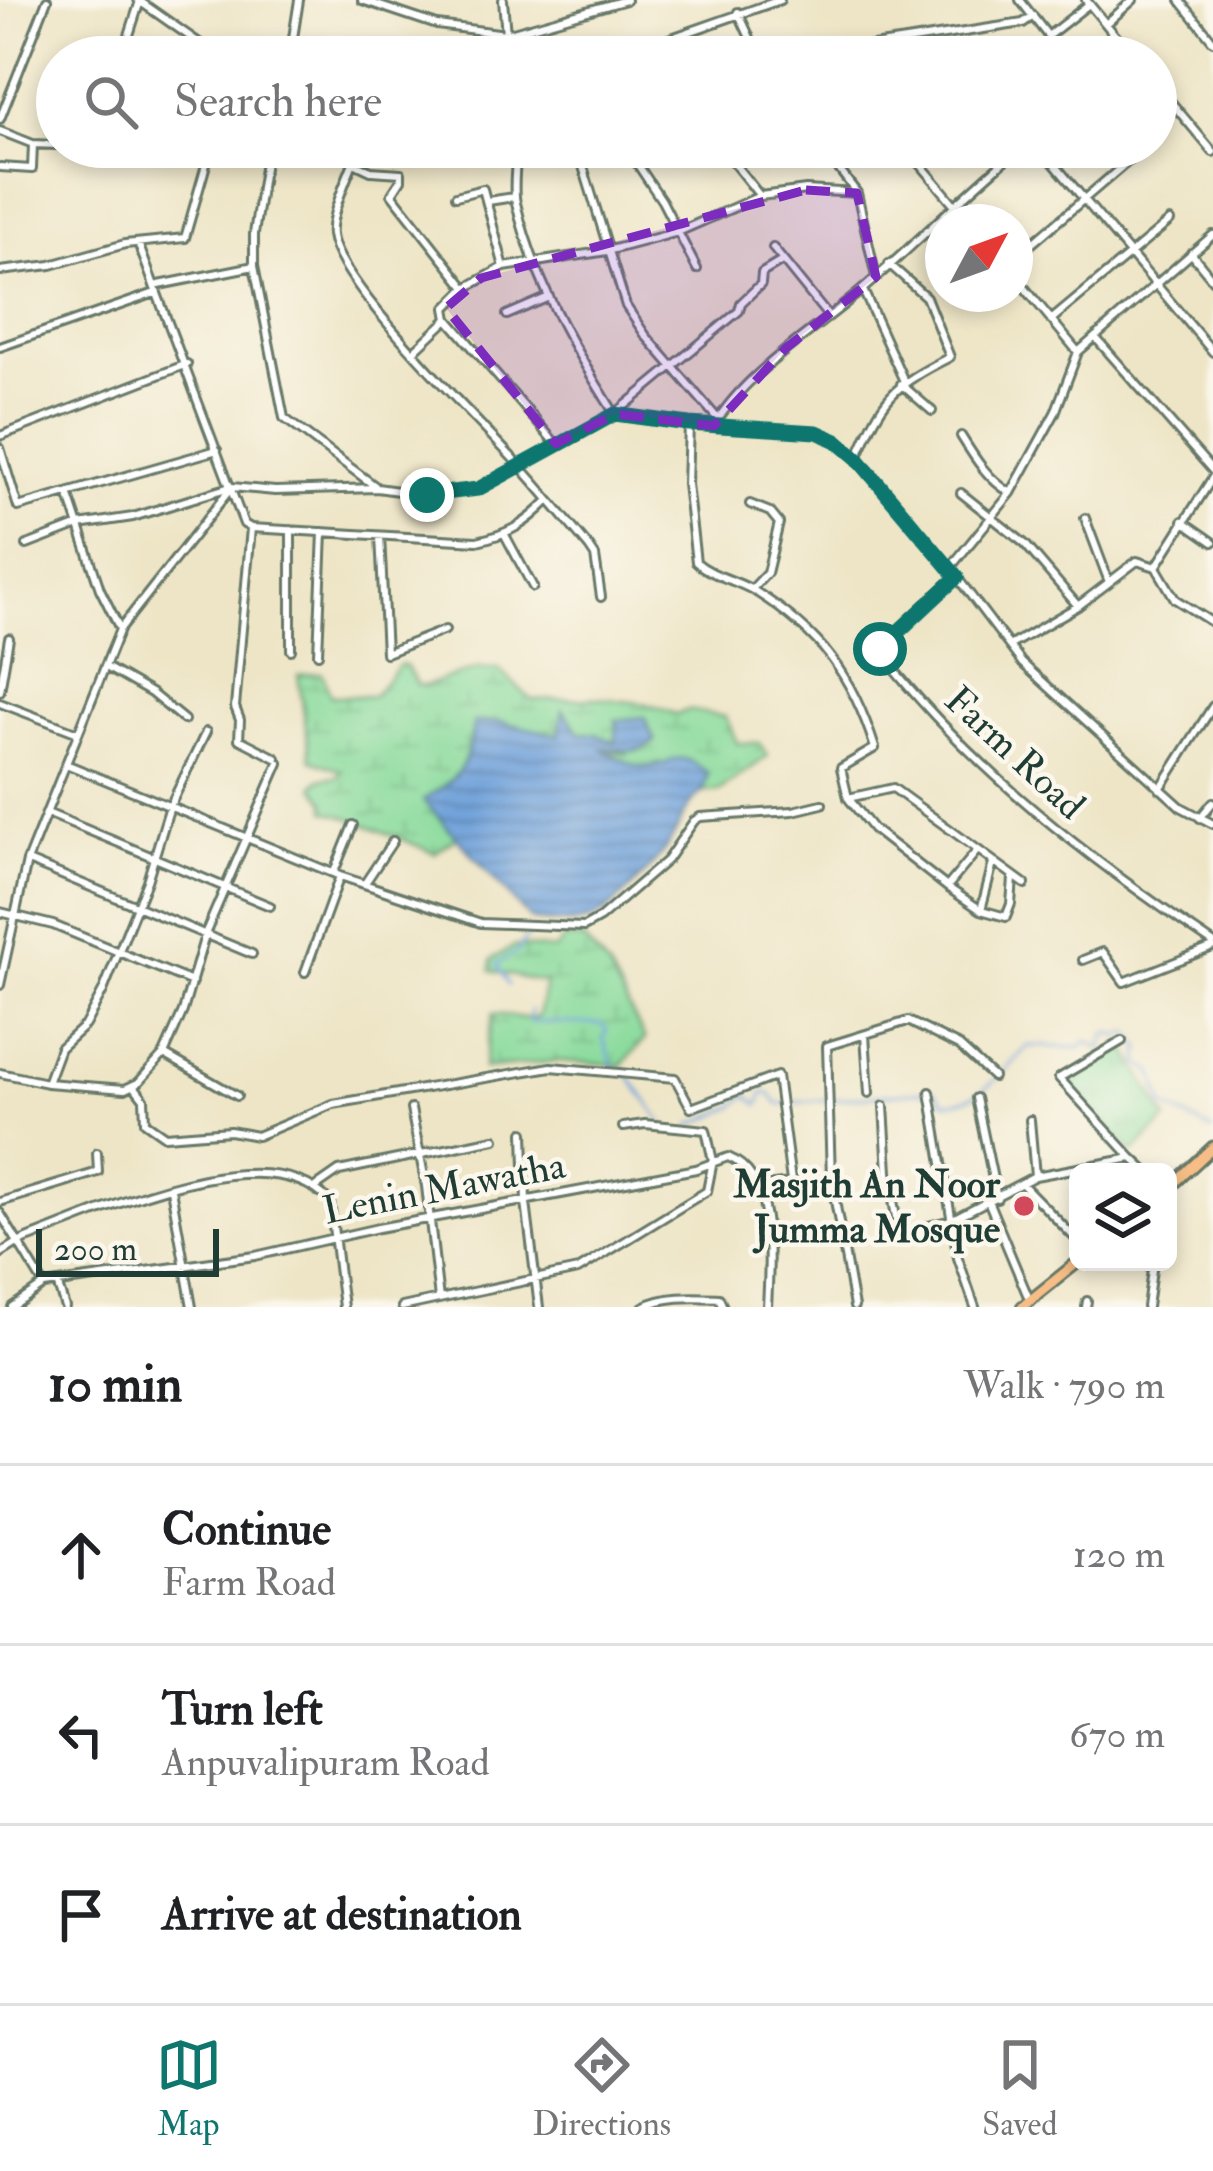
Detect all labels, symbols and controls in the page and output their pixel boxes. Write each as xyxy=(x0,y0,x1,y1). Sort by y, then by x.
search box xyxy=(36,36,1177,168)
icon: search xyxy=(78,69,144,135)
text: Search here xyxy=(174,74,382,130)
north arrow xyxy=(925,204,1033,312)
route end xyxy=(400,468,454,522)
route start xyxy=(853,622,907,676)
street label: Farm Road xyxy=(935,676,1095,830)
street label: Lenin Mawatha xyxy=(319,1140,570,1235)
place label: Masjith An Noor Jumma Mosque xyxy=(732,1160,1001,1254)
map controls xyxy=(1069,1163,1177,1271)
button: layers xyxy=(1069,1163,1177,1271)
marker: Masjith An Noor Jumma Mosque xyxy=(1011,1193,1037,1219)
scale bar xyxy=(36,1223,219,1276)
text: 200 m xyxy=(54,1229,137,1270)
text: 10 min xyxy=(48,1353,182,1417)
text: Walk · 790 m xyxy=(964,1361,1165,1410)
text: Continue xyxy=(162,1502,331,1558)
icon: ahead xyxy=(48,1522,114,1588)
text: 120 m xyxy=(1073,1530,1165,1579)
text: Farm Road xyxy=(162,1558,336,1607)
text: Turn left xyxy=(162,1682,323,1738)
icon: left xyxy=(48,1702,114,1768)
text: 670 m xyxy=(1069,1710,1165,1759)
text: Anpuvalipuram Road xyxy=(162,1738,490,1787)
icon: arrive xyxy=(48,1882,114,1948)
text: Arrive at destination xyxy=(162,1887,522,1943)
tab: Map xyxy=(156,2032,222,2145)
tab: Directions xyxy=(533,2032,671,2145)
tab: Saved xyxy=(982,2032,1057,2145)

